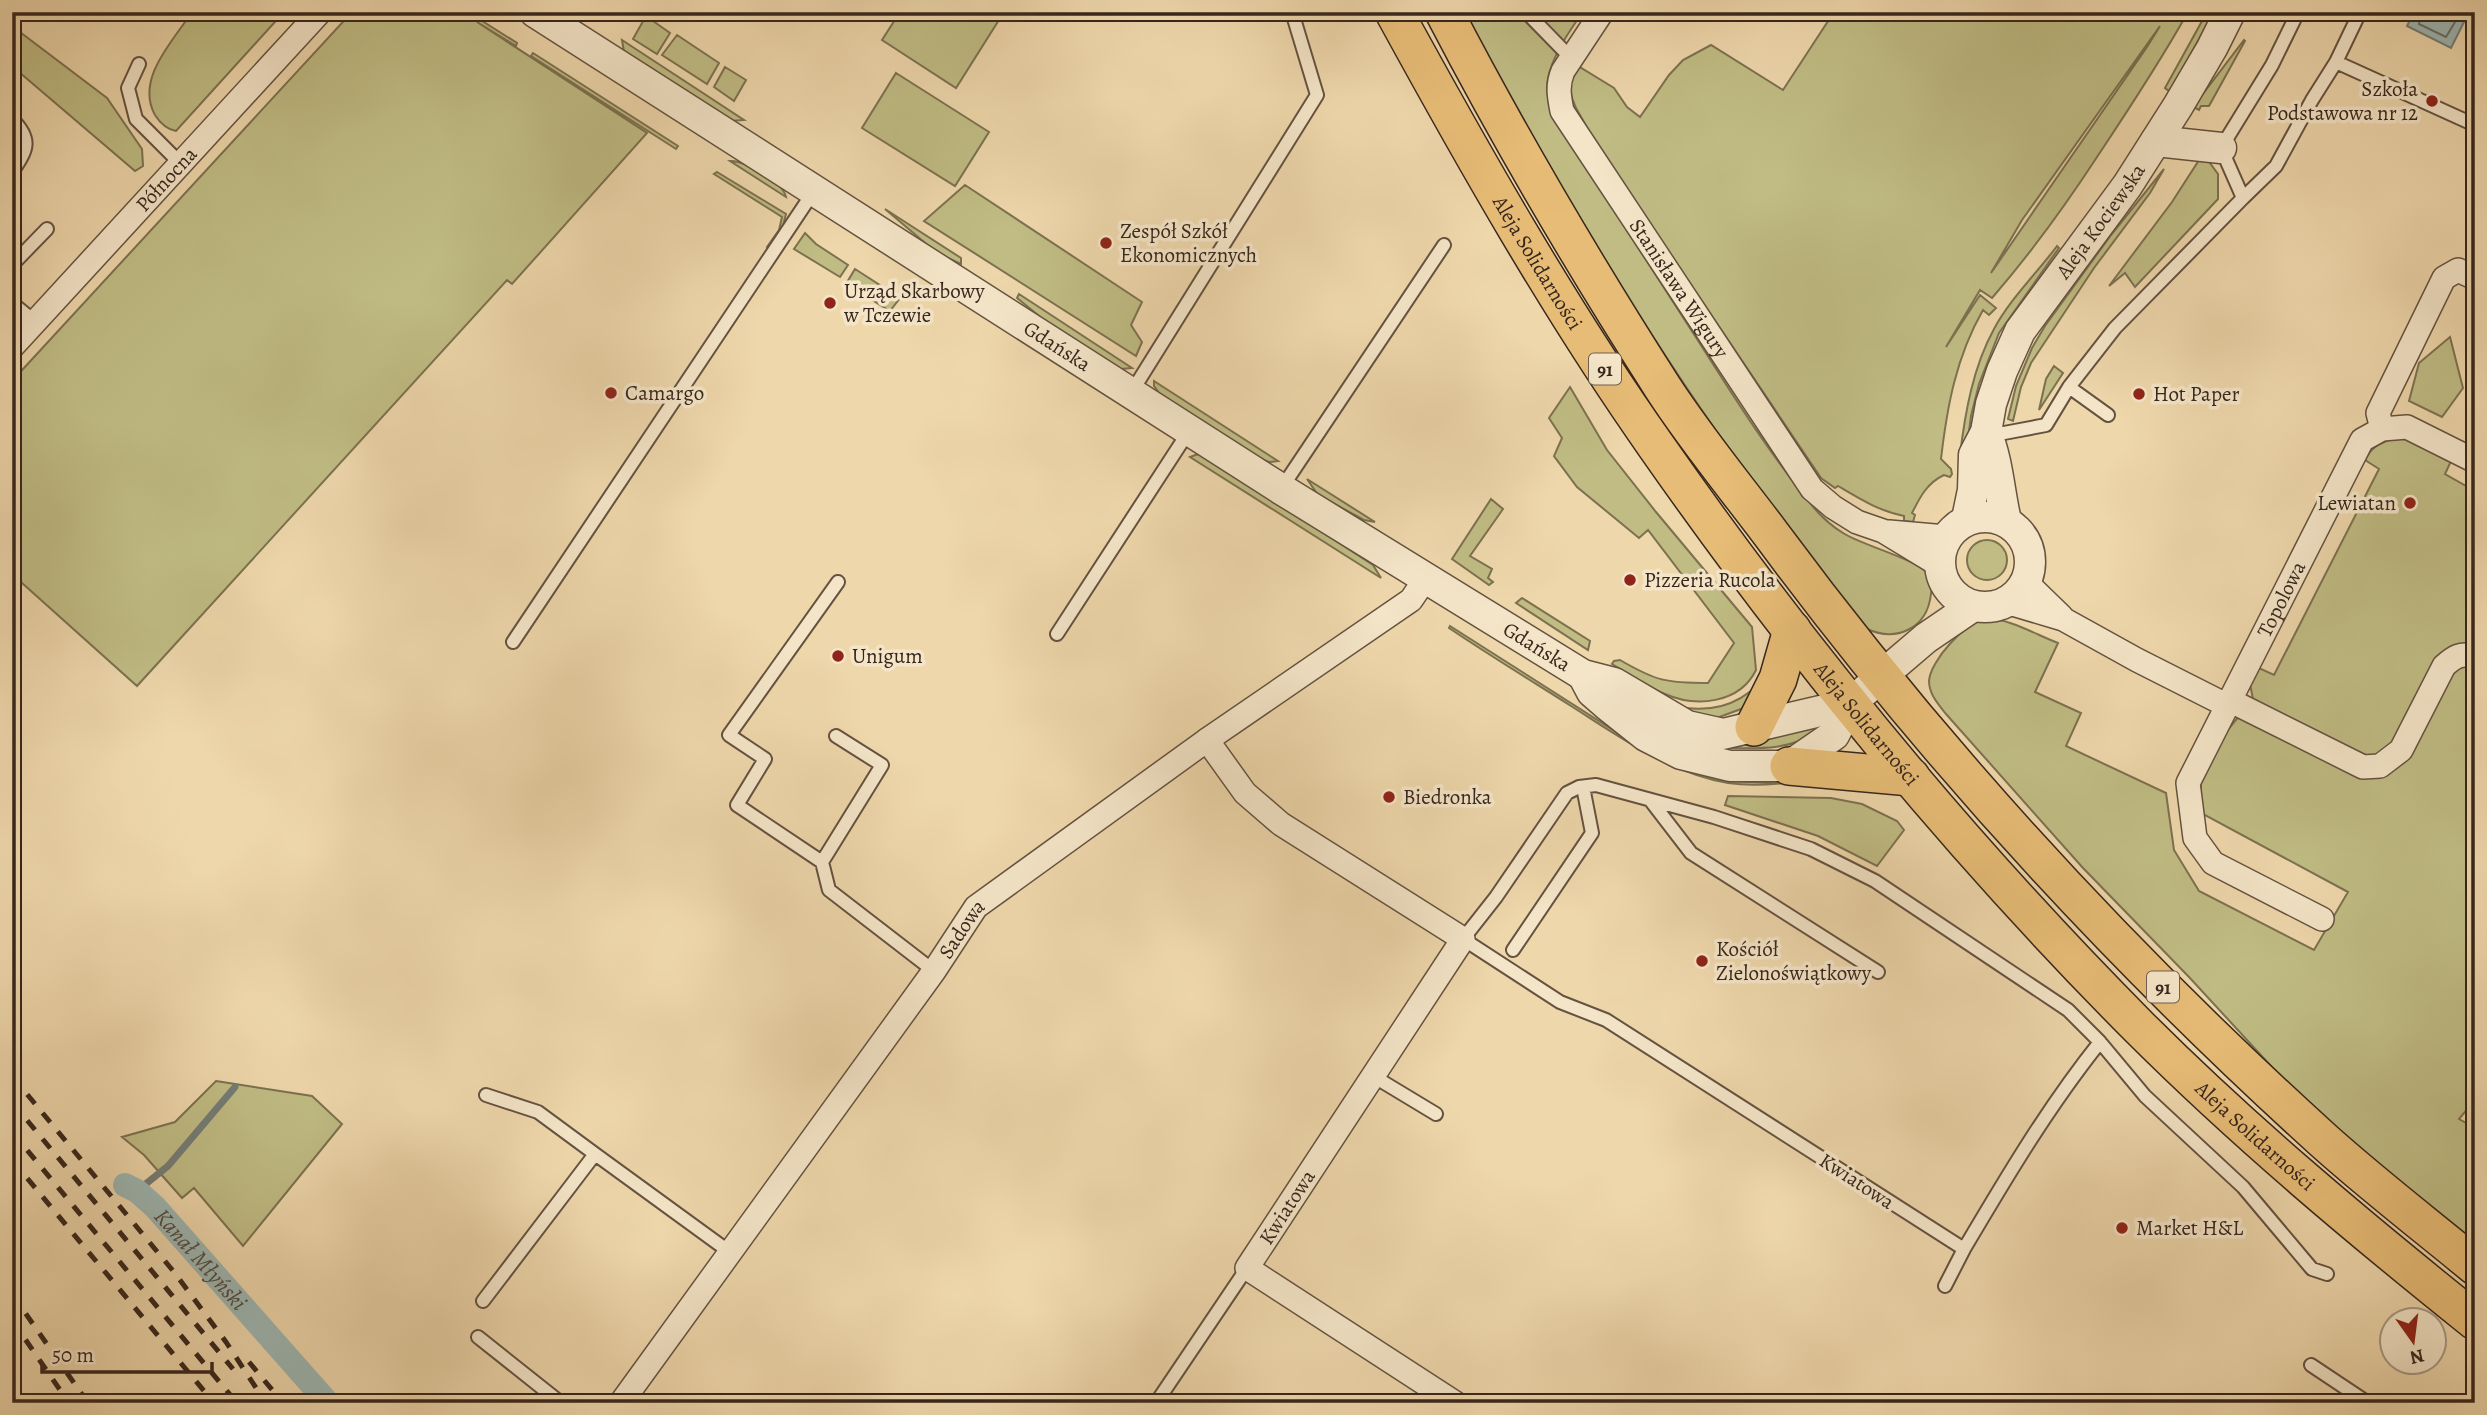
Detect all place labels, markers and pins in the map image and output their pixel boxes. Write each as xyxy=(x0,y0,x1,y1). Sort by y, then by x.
place label: Szkoła Podstawowa nr 12 xyxy=(2267,75,2418,127)
marker: Szkoła Podstawowa nr 12 xyxy=(2424,93,2440,109)
place label: Zespół Szkół Ekonomicznych xyxy=(1120,217,1257,269)
marker: Zespół Szkół Ekonomicznych xyxy=(1098,235,1114,251)
place label: Urząd Skarbowy w Tczewie xyxy=(843,277,985,329)
marker: Urząd Skarbowy w Tczewie xyxy=(822,295,838,311)
place label: Camargo xyxy=(625,379,704,407)
place label: Hot Paper xyxy=(2153,380,2239,408)
marker: Camargo xyxy=(603,385,619,401)
marker: Hot Paper xyxy=(2131,386,2147,402)
place label: Lewiatan xyxy=(2317,489,2396,517)
marker: Lewiatan xyxy=(2402,495,2418,511)
place label: Pizzeria Rucola xyxy=(1644,566,1776,594)
marker: Pizzeria Rucola xyxy=(1622,572,1638,588)
place label: Unigum xyxy=(852,642,923,670)
marker: Unigum xyxy=(830,648,846,664)
place label: Biedronka xyxy=(1403,783,1492,811)
marker: Biedronka xyxy=(1381,789,1397,805)
place label: Kościół Zielonoświątkowy xyxy=(1716,935,1872,987)
marker: Kościół Zielonoświątkowy xyxy=(1694,953,1710,969)
place label: Market H&L xyxy=(2136,1214,2243,1242)
marker: Market H&L xyxy=(2114,1220,2130,1236)

